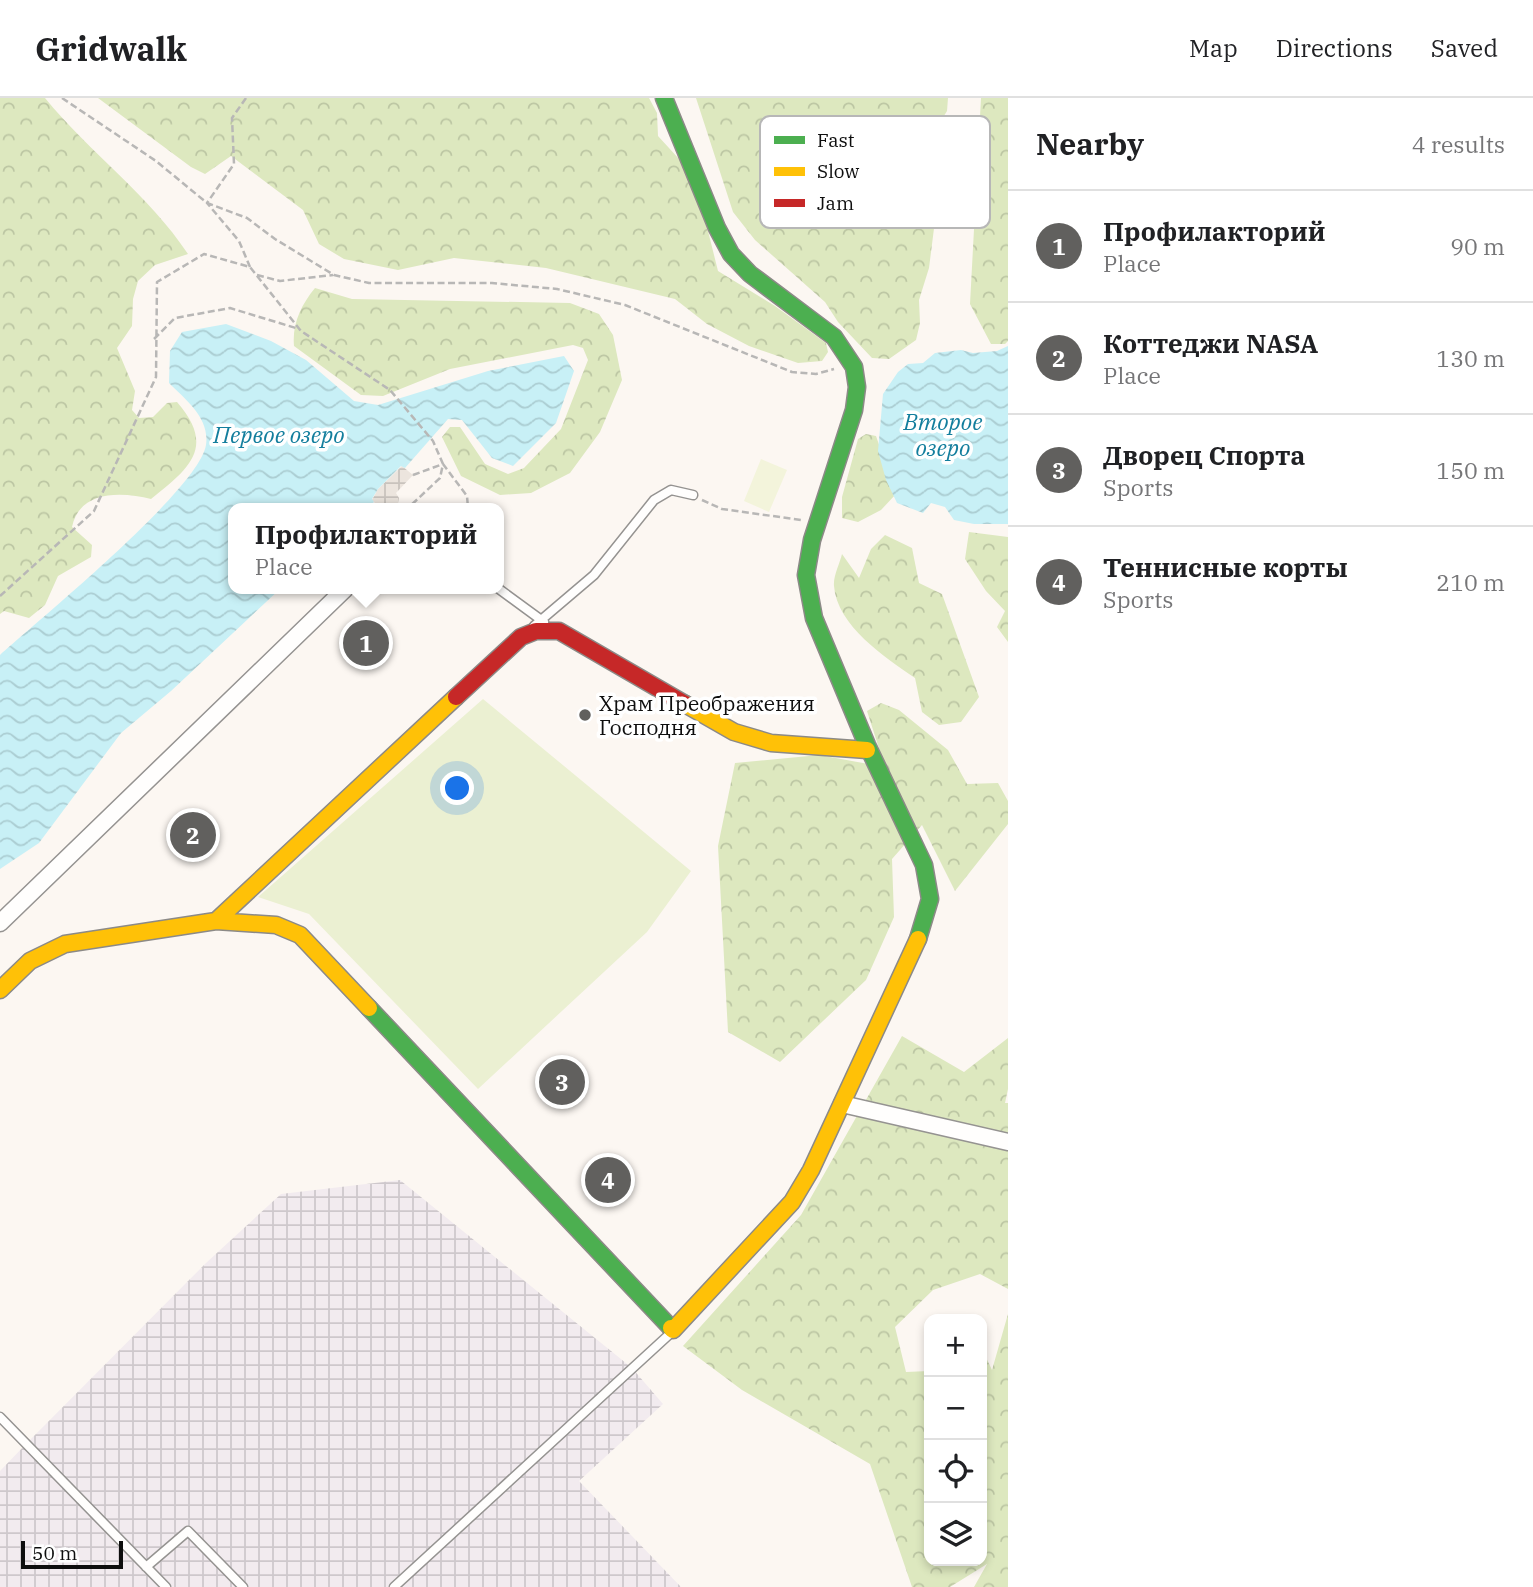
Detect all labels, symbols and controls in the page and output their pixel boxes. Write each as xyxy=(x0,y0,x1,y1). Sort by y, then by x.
text: Gridwalk xyxy=(35,27,187,70)
text: Map xyxy=(1189,32,1238,64)
text: Directions xyxy=(1276,32,1393,64)
text: Saved xyxy=(1431,32,1498,64)
legend xyxy=(760,116,990,228)
text: Nearby xyxy=(1036,124,1144,163)
text: Fast xyxy=(817,128,855,152)
text: 4 results xyxy=(1412,129,1505,159)
text: Slow xyxy=(817,159,859,183)
text: Jam xyxy=(817,191,854,215)
text: Профилакторий xyxy=(1103,214,1326,248)
text: 1 xyxy=(1052,231,1066,261)
text: 90 m xyxy=(1450,231,1505,261)
text: Place xyxy=(1103,248,1161,278)
text: Коттеджи NASA xyxy=(1103,326,1318,360)
text: 2 xyxy=(1052,343,1066,373)
text: 130 m xyxy=(1436,343,1505,373)
text: Place xyxy=(1103,360,1161,390)
water label: Второе озеро xyxy=(903,406,982,462)
water label: Первое озеро xyxy=(212,419,345,449)
text: Дворец Спорта xyxy=(1103,438,1305,472)
text: 3 xyxy=(1052,455,1066,485)
text: 150 m xyxy=(1436,455,1505,485)
text: Sports xyxy=(1103,472,1173,502)
popup xyxy=(228,503,504,594)
text: Профилакторий xyxy=(255,517,477,551)
text: Теннисные корты xyxy=(1103,550,1348,584)
text: Place xyxy=(255,551,312,581)
text: 4 xyxy=(1052,567,1066,597)
text: 210 m xyxy=(1436,567,1505,597)
text: Sports xyxy=(1103,584,1173,614)
pin: 1 xyxy=(343,617,389,669)
place label: Храм Преображения Господня xyxy=(599,689,815,741)
marker: Храм Преображения Господня xyxy=(577,707,593,723)
your location xyxy=(440,771,474,805)
pin: 2 xyxy=(170,809,216,861)
pin: 3 xyxy=(539,1056,585,1108)
pin: 4 xyxy=(585,1154,631,1206)
map controls xyxy=(924,1314,987,1566)
button: + xyxy=(924,1314,987,1377)
button: − xyxy=(924,1377,987,1440)
button: locate xyxy=(924,1440,987,1503)
button: layers xyxy=(924,1503,987,1566)
scale bar xyxy=(21,1538,122,1570)
text: 50 m xyxy=(32,1541,77,1565)

